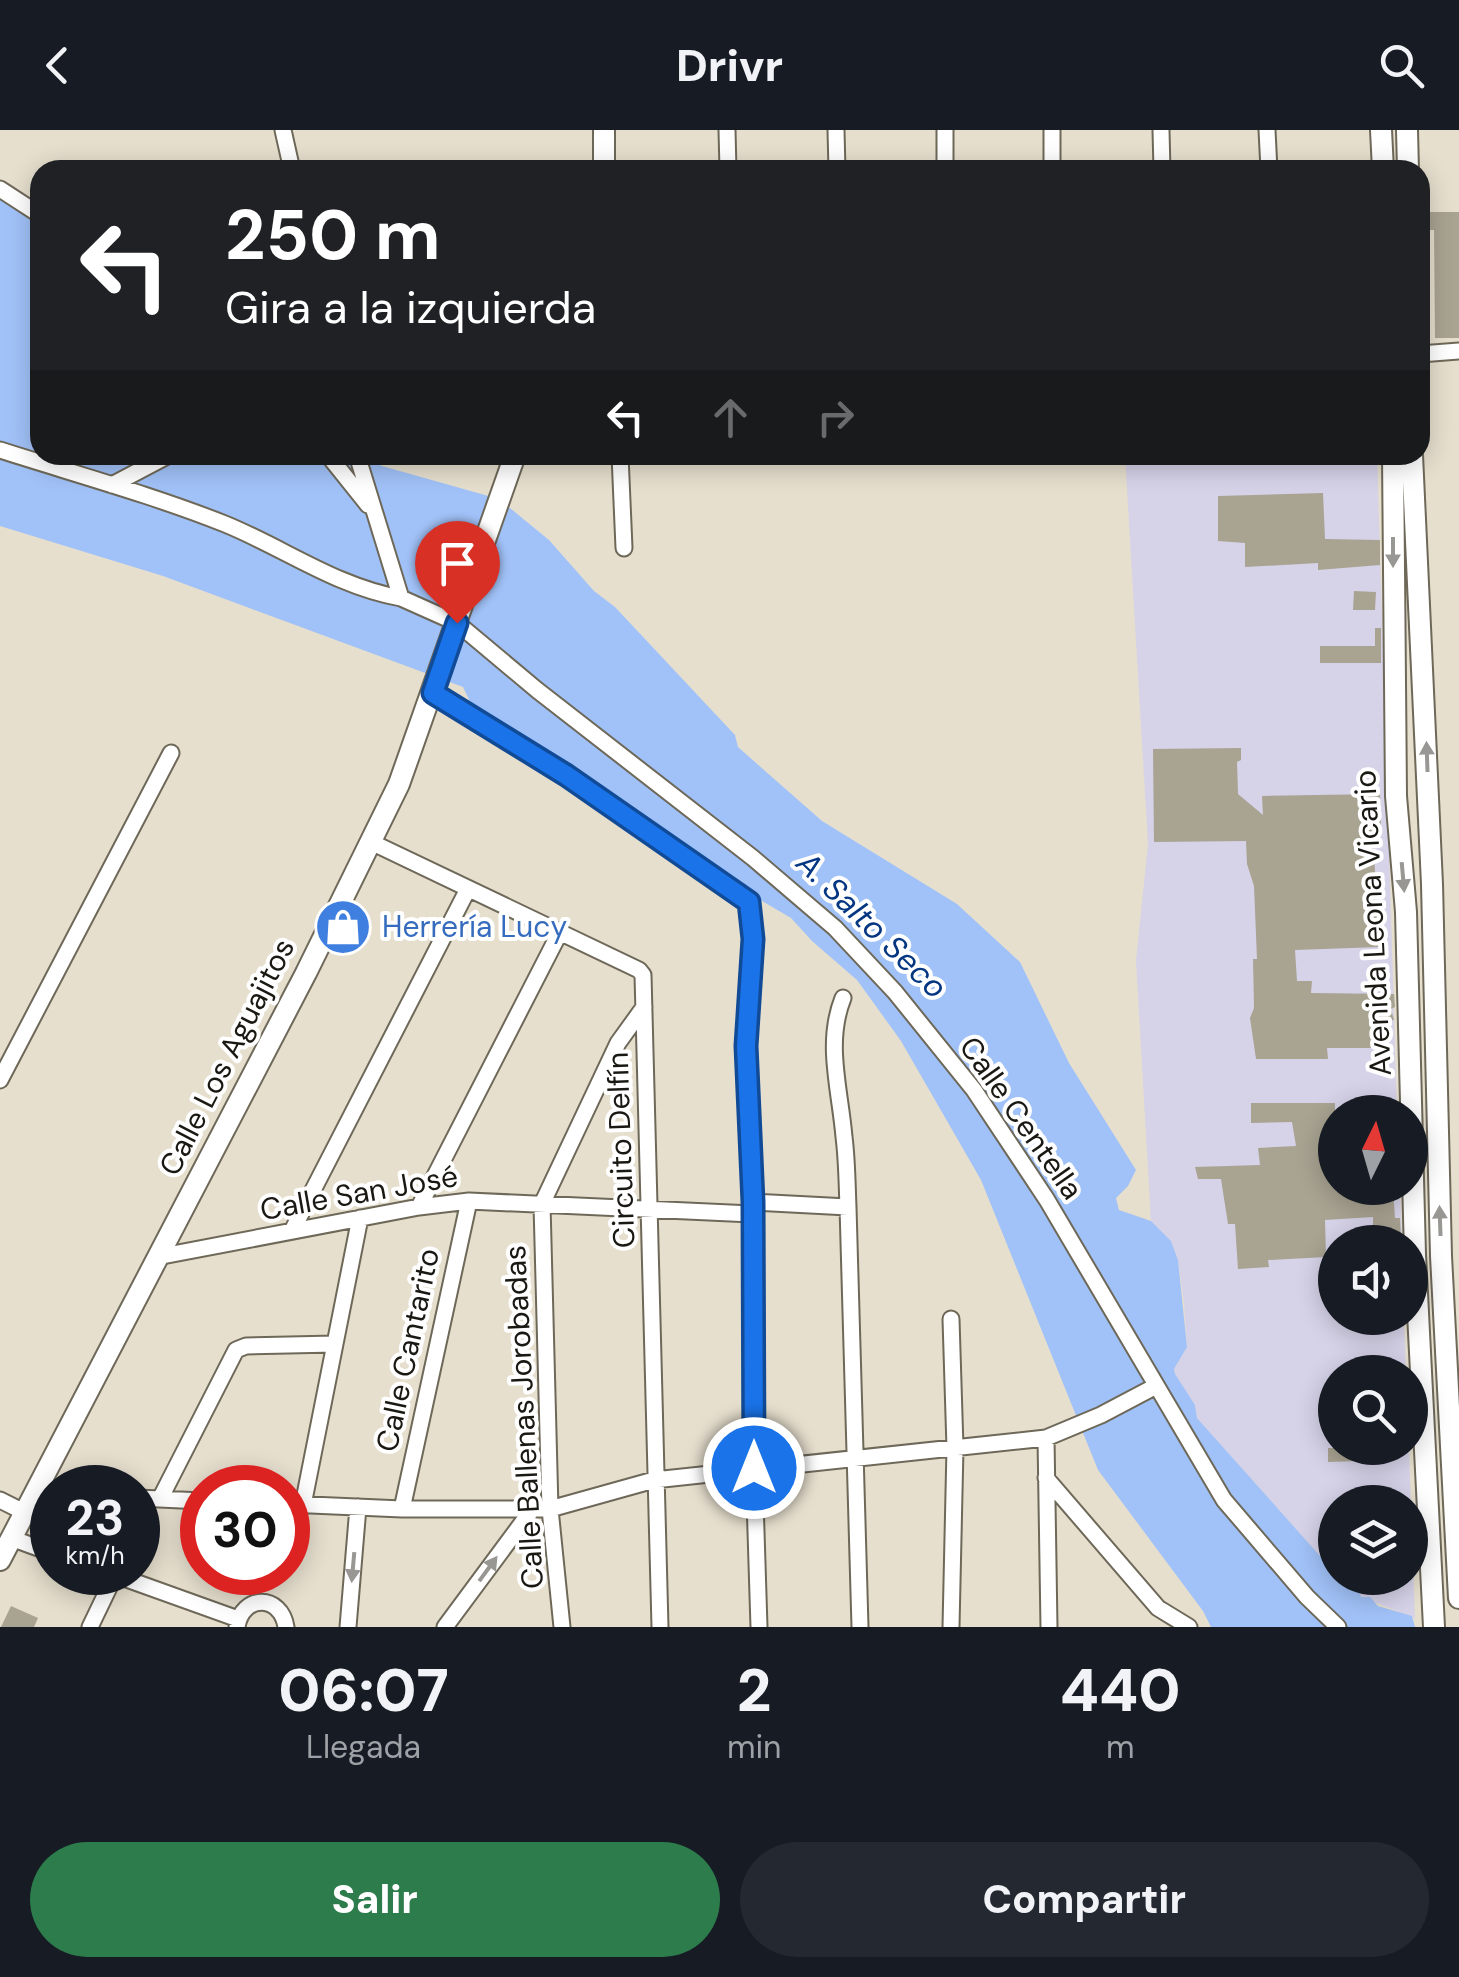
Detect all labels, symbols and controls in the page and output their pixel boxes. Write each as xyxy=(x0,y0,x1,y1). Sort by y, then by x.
text: Drivr xyxy=(676,36,783,95)
icon: back xyxy=(30,38,85,93)
icon: search xyxy=(1374,38,1429,93)
text: 250 m xyxy=(225,190,441,281)
icon: left xyxy=(60,200,190,330)
text: Gira a la izquierda xyxy=(225,278,596,337)
icon: left xyxy=(598,390,653,445)
icon: ahead xyxy=(703,390,758,445)
icon: right xyxy=(808,390,863,445)
pin xyxy=(415,521,500,624)
icon: arrive xyxy=(430,536,485,591)
one-way arrow xyxy=(1386,537,1402,569)
one-way arrow xyxy=(1418,740,1434,772)
street label: Avenida Leona Vicario xyxy=(1345,769,1400,1077)
water label: A. Salto Seco xyxy=(787,842,957,1008)
one-way arrow xyxy=(1396,862,1412,894)
shop icon: Herrería Lucy xyxy=(313,897,373,957)
place label: Herrería Lucy xyxy=(382,907,567,946)
street label: Calle Los Aguajitos xyxy=(150,932,303,1182)
street label: Calle Centella xyxy=(951,1029,1092,1207)
street label: Circuito Delfín xyxy=(598,1051,643,1249)
north arrow xyxy=(1318,1095,1428,1205)
map controls xyxy=(1318,1095,1428,1595)
street label: Calle San José xyxy=(257,1156,461,1229)
one-way arrow xyxy=(1431,1205,1447,1237)
button: sound xyxy=(1318,1225,1428,1335)
street label: Calle Ballenas Jorobadas xyxy=(495,1244,552,1590)
street label: Calle Cantarito xyxy=(367,1245,448,1455)
button: search xyxy=(1318,1355,1428,1465)
position arrow xyxy=(702,1416,806,1520)
speed limit sign: 30 xyxy=(180,1465,310,1595)
text: 23 xyxy=(66,1485,125,1551)
button: layers xyxy=(1318,1485,1428,1595)
text: km/h xyxy=(65,1539,125,1572)
one-way arrow xyxy=(345,1552,361,1584)
one-way arrow xyxy=(478,1556,498,1582)
text: 06:07 xyxy=(278,1651,449,1730)
text: 2 xyxy=(737,1651,772,1730)
text: 440 xyxy=(1060,1651,1181,1730)
text: Llegada xyxy=(306,1726,421,1768)
text: min xyxy=(727,1726,781,1768)
text: m xyxy=(1106,1726,1134,1768)
button: Salir xyxy=(30,1842,720,1957)
button: Compartir xyxy=(740,1842,1429,1957)

